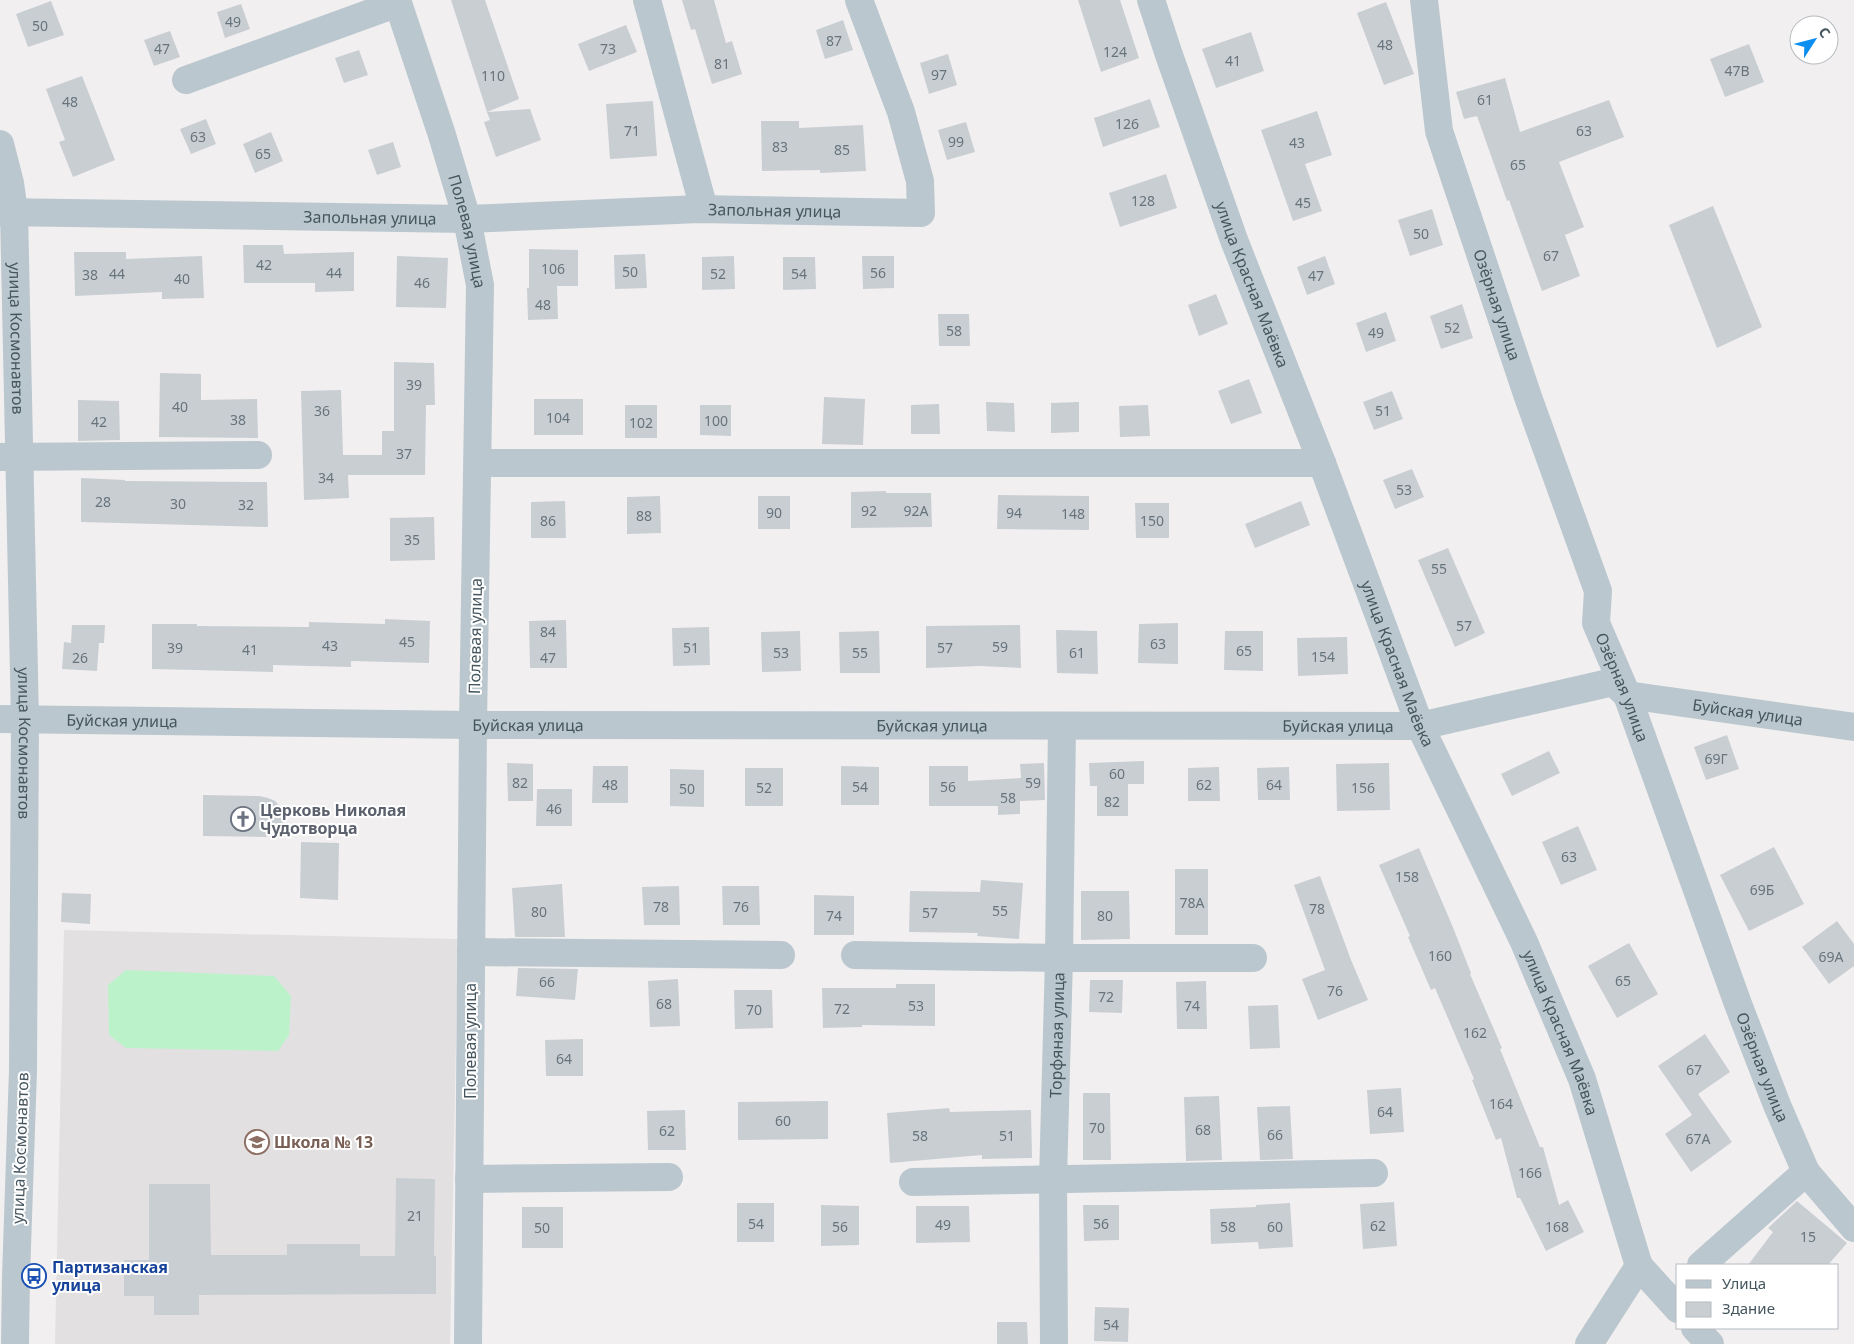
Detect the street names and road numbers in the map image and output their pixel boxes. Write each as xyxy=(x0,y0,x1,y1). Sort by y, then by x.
street label: Полевая улица xyxy=(443,172,491,290)
street label: Запольная улица xyxy=(708,198,841,223)
street label: улица Красная Маёвка xyxy=(1210,198,1294,371)
street label: Запольная улица xyxy=(303,206,437,230)
street label: Озёрная улица xyxy=(1468,246,1526,363)
street label: улица Космонавтов xyxy=(4,262,29,415)
street label: улица Красная Маёвка xyxy=(1356,577,1439,751)
street label: Полевая улица xyxy=(463,578,487,694)
street label: Озёрная улица xyxy=(1590,629,1654,745)
street label: улица Космонавтов xyxy=(13,667,36,819)
street label: Буйская улица xyxy=(1691,693,1804,731)
street label: Буйская улица xyxy=(66,709,178,732)
street label: Буйская улица xyxy=(472,714,584,736)
street label: Буйская улица xyxy=(876,714,988,737)
street label: Буйская улица xyxy=(1282,715,1394,737)
street label: улица Красная Маёвка xyxy=(1518,947,1603,1118)
street label: Торфяная улица xyxy=(1044,972,1070,1098)
street label: Полевая улица xyxy=(459,983,481,1099)
street label: Озёрная улица xyxy=(1731,1009,1794,1125)
street label: улица Космонавтов xyxy=(6,1072,34,1224)

